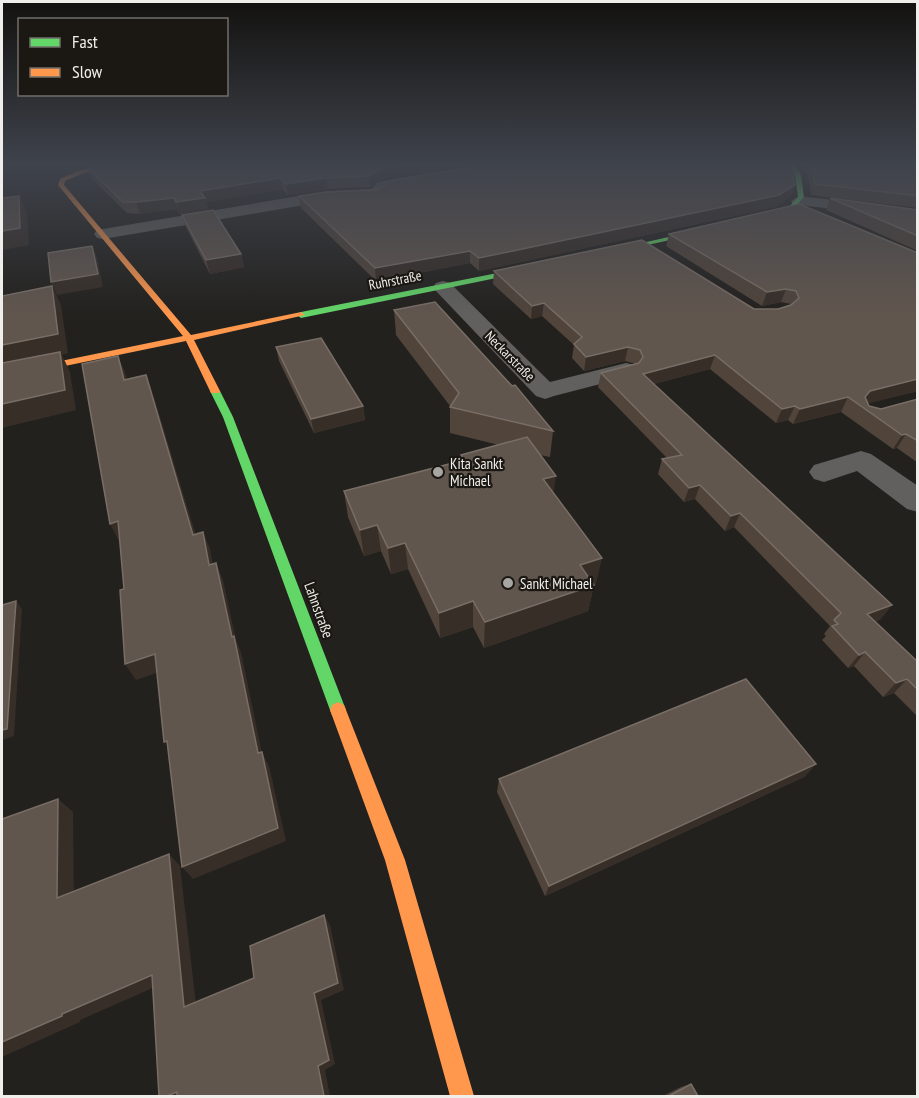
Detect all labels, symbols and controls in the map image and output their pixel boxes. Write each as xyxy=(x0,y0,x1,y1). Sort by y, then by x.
legend xyxy=(18,18,228,96)
text: Fast xyxy=(72,30,98,53)
text: Slow xyxy=(72,60,103,83)
street label: Ruhrstraße xyxy=(367,266,423,294)
street label: Neckarstraße xyxy=(481,327,539,385)
place label: Kita Sankt Michael xyxy=(450,454,503,490)
marker: Kita Sankt Michael xyxy=(431,465,445,479)
place label: Sankt Michael xyxy=(520,574,593,593)
marker: Sankt Michael xyxy=(501,576,515,590)
street label: Lahnstraße xyxy=(300,579,338,641)

